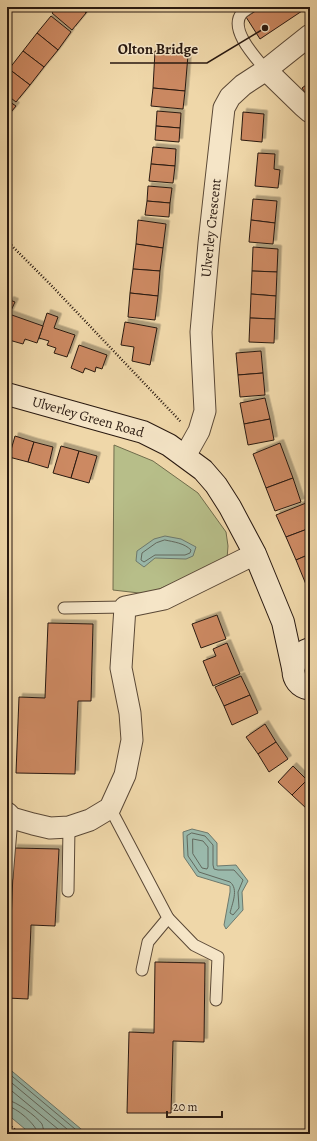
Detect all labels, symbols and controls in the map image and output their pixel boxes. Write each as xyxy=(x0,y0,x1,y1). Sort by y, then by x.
callout: Olton Bridge xyxy=(110,36,207,63)
text: Olton Bridge xyxy=(118,39,198,59)
street label: Ulverley Crescent xyxy=(196,177,226,278)
street label: Ulverley Green Road xyxy=(30,392,147,442)
scale bar xyxy=(167,1093,222,1119)
text: 20 m xyxy=(173,1099,197,1115)

